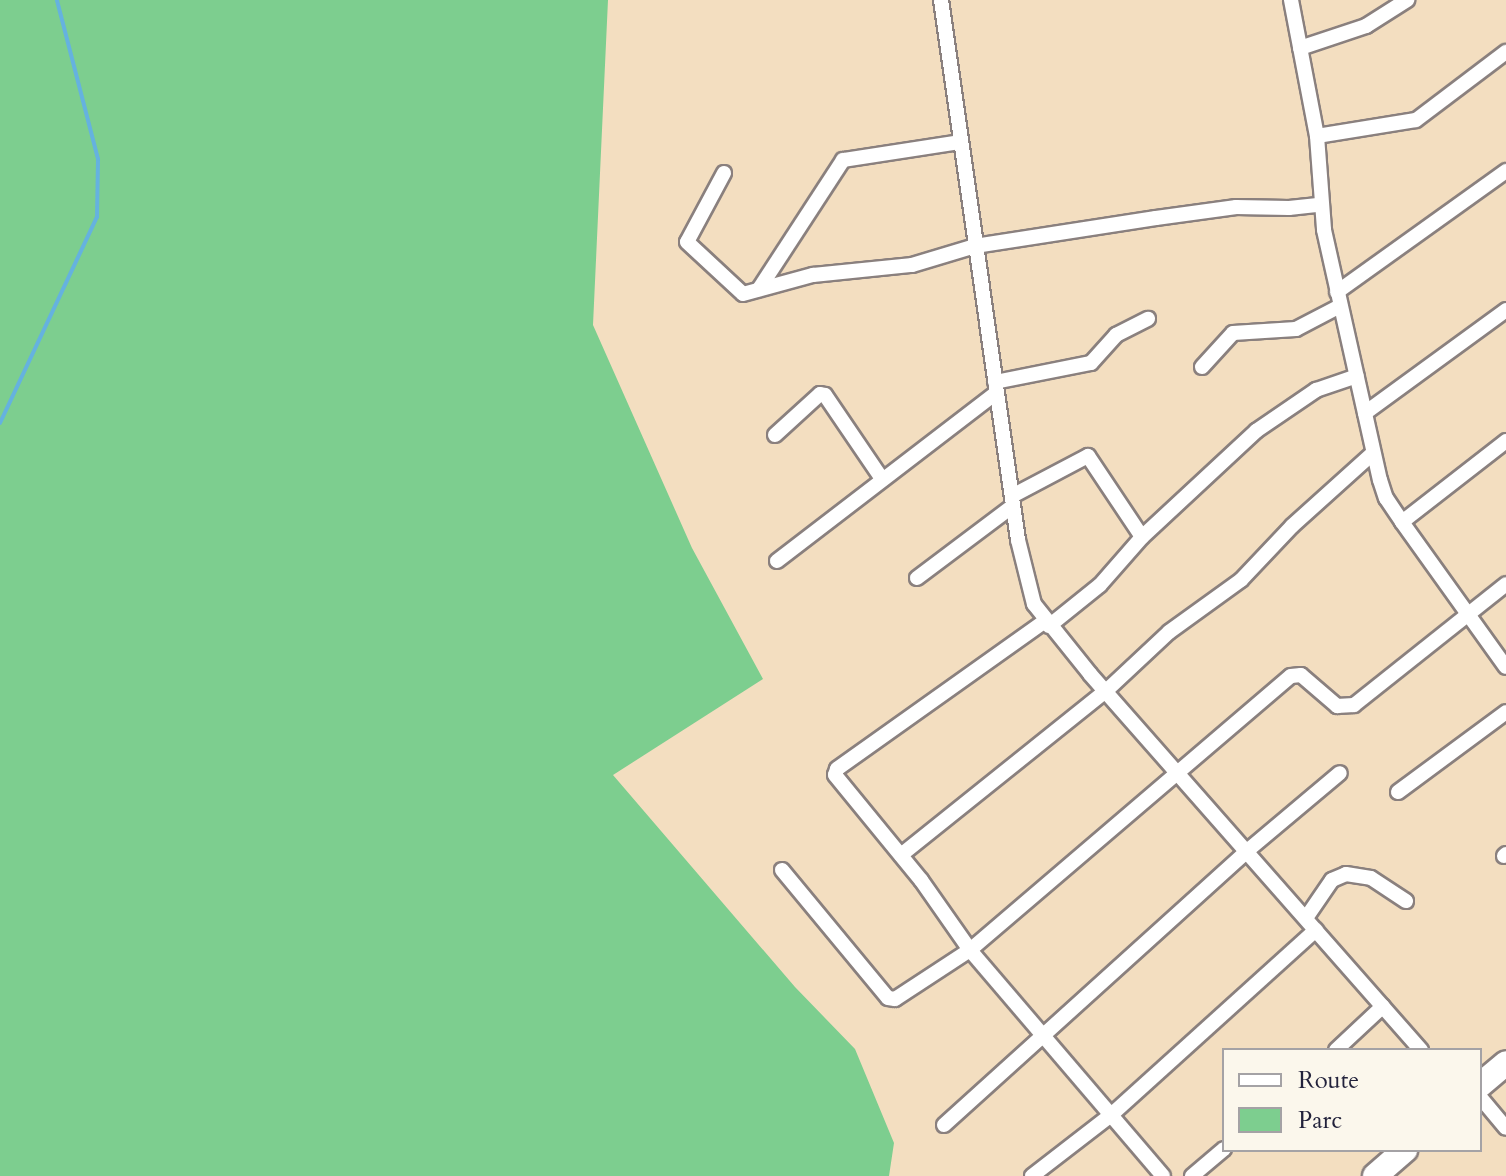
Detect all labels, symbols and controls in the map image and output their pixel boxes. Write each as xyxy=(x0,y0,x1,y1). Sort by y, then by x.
legend xyxy=(1222,1048,1482,1152)
text: Route xyxy=(1298,1064,1359,1097)
text: Parc xyxy=(1298,1104,1342,1137)

